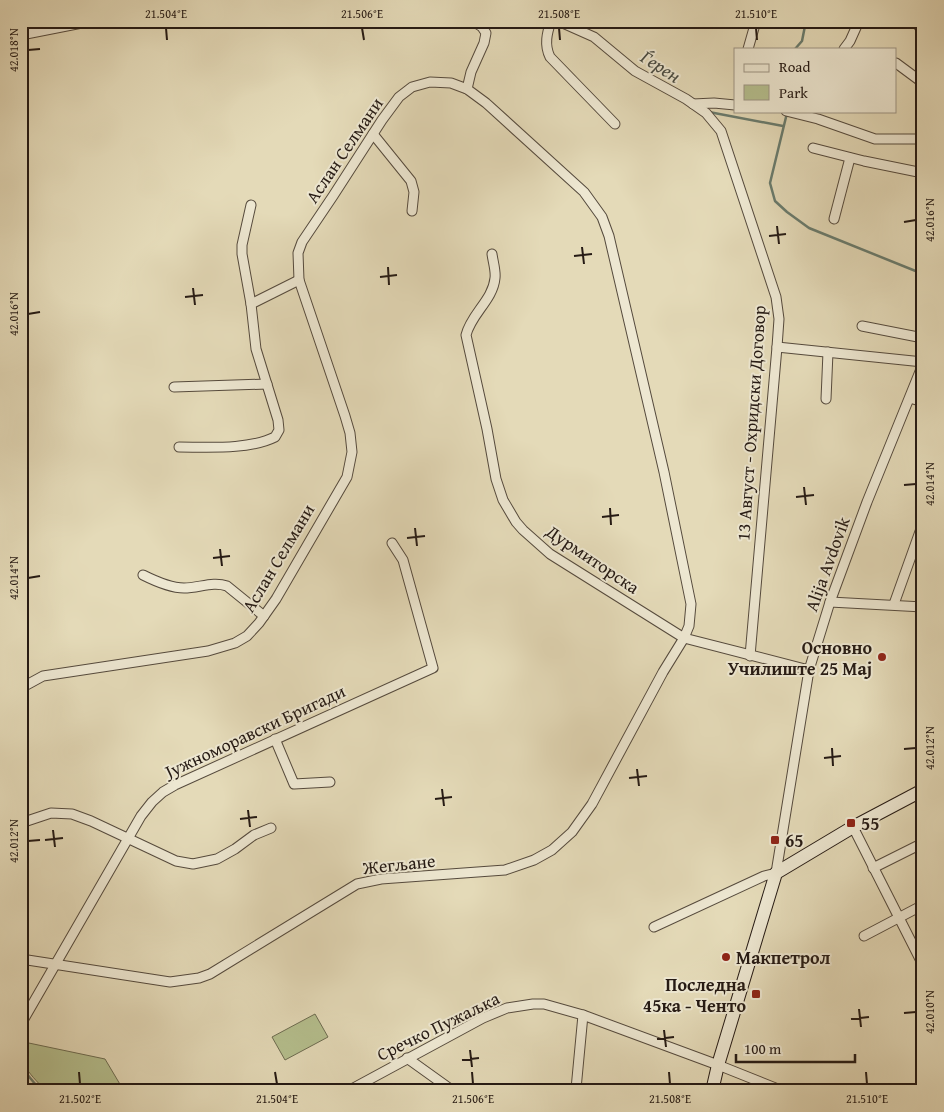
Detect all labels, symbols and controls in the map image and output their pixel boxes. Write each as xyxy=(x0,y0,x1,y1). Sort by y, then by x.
text: 21.504°E xyxy=(145,5,187,22)
text: 21.506°E xyxy=(341,5,383,22)
text: 21.508°E xyxy=(538,5,580,22)
text: 21.510°E xyxy=(735,5,777,22)
text: 42.018°N xyxy=(5,28,22,72)
water label: Ѓерен xyxy=(635,42,687,90)
legend xyxy=(734,48,896,112)
text: Road xyxy=(779,56,810,77)
text: Park xyxy=(779,82,808,103)
street label: Аслан Селмани xyxy=(299,91,390,208)
text: 42.016°N xyxy=(921,198,938,242)
text: 42.016°N xyxy=(5,292,22,336)
street label: 13 Август - Охридски Договор xyxy=(729,304,773,542)
text: 42.014°N xyxy=(921,462,938,506)
street label: Аслан Селмани xyxy=(235,498,321,617)
street label: Alija Avdovik xyxy=(797,512,857,615)
street label: Дурмиторска xyxy=(540,517,645,600)
text: 42.014°N xyxy=(5,556,22,600)
place label: Основно Училиште 25 Мај xyxy=(728,634,872,682)
marker: Основно Училиште 25 Мај xyxy=(876,651,888,663)
street label: Јужноморавски Бригади xyxy=(159,677,350,786)
text: 42.012°N xyxy=(921,726,938,770)
place label: 55 xyxy=(861,810,880,837)
marker: 55 xyxy=(845,817,857,829)
text: 42.012°N xyxy=(5,819,22,863)
place label: 65 xyxy=(785,827,804,854)
marker: 65 xyxy=(769,834,781,846)
street label: Жегљане xyxy=(360,847,437,881)
place label: Макпетрол xyxy=(736,944,831,971)
marker: Макпетрол xyxy=(720,951,732,963)
place label: Последна 45ка - Ченто xyxy=(643,971,747,1019)
street label: Сречко Пужаљка xyxy=(372,984,504,1067)
marker: Последна 45ка - Ченто xyxy=(750,988,762,1000)
text: 42.010°N xyxy=(921,990,938,1034)
scale bar xyxy=(736,1032,855,1064)
text: 100 m xyxy=(744,1038,782,1059)
text: 21.502°E xyxy=(59,1090,101,1107)
text: 21.504°E xyxy=(256,1090,298,1107)
text: 21.506°E xyxy=(452,1090,494,1107)
text: 21.508°E xyxy=(649,1090,691,1107)
text: 21.510°E xyxy=(846,1090,888,1107)

